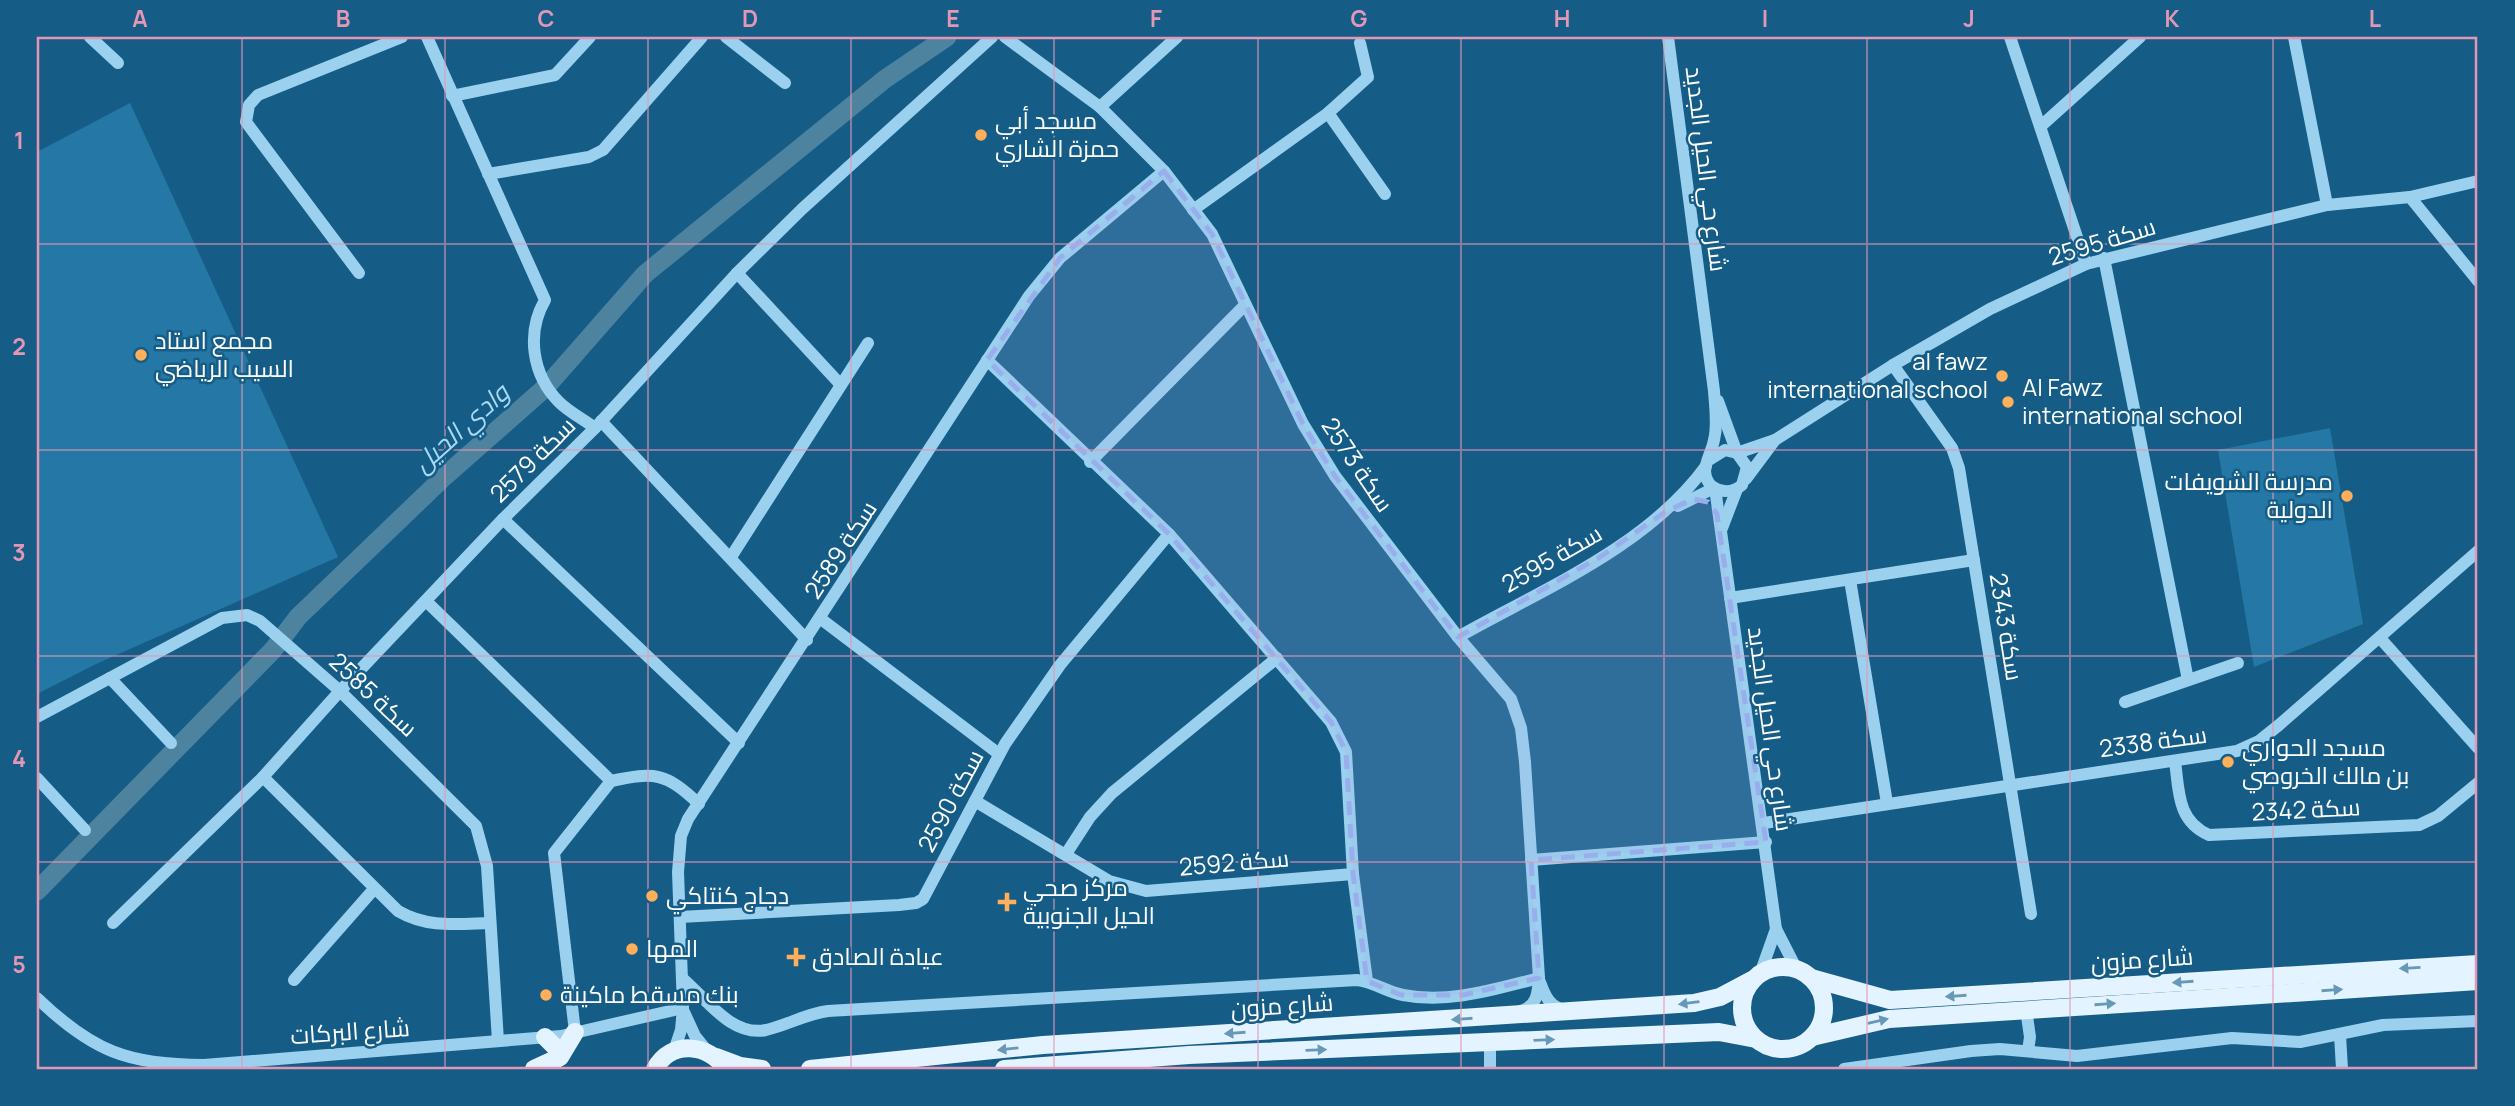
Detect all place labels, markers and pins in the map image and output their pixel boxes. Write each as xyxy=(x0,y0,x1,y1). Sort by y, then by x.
place label: مسجد أبي حمزة الشاري xyxy=(995,103,1119,167)
marker: مسجد أبي حمزة الشاري xyxy=(973,127,989,143)
place label: مجمع استاد السيب الرياضي xyxy=(155,323,294,387)
place label: al fawz international school xyxy=(1767,344,1988,405)
marker: مجمع استاد السيب الرياضي xyxy=(133,347,149,363)
marker: al fawz international school xyxy=(1994,368,2010,384)
place label: Al Fawz international school xyxy=(2022,370,2243,431)
marker: Al Fawz international school xyxy=(2000,394,2016,410)
place label: مدرسة الشويفات الدولية xyxy=(2165,464,2333,525)
marker: مدرسة الشويفات الدولية xyxy=(2339,488,2355,504)
place label: مسجد الحواري بن مالك الخروصي xyxy=(2242,730,2409,794)
marker: مسجد الحواري بن مالك الخروصي xyxy=(2220,754,2236,770)
place label: مركز صحي الحيل الجنوبية xyxy=(1023,870,1155,931)
place label: دجاج كنتاكي xyxy=(666,878,789,915)
marker: دجاج كنتاكي xyxy=(644,888,660,904)
marker: مركز صحي الحيل الجنوبية xyxy=(997,892,1017,912)
place label: المها xyxy=(646,931,698,964)
place label: عيادة الصادق xyxy=(812,939,944,972)
marker: المها xyxy=(624,941,640,957)
marker: عيادة الصادق xyxy=(786,947,806,967)
place label: بنك مسقط ماكينة xyxy=(560,977,739,1010)
marker: بنك مسقط ماكينة xyxy=(538,987,554,1003)

